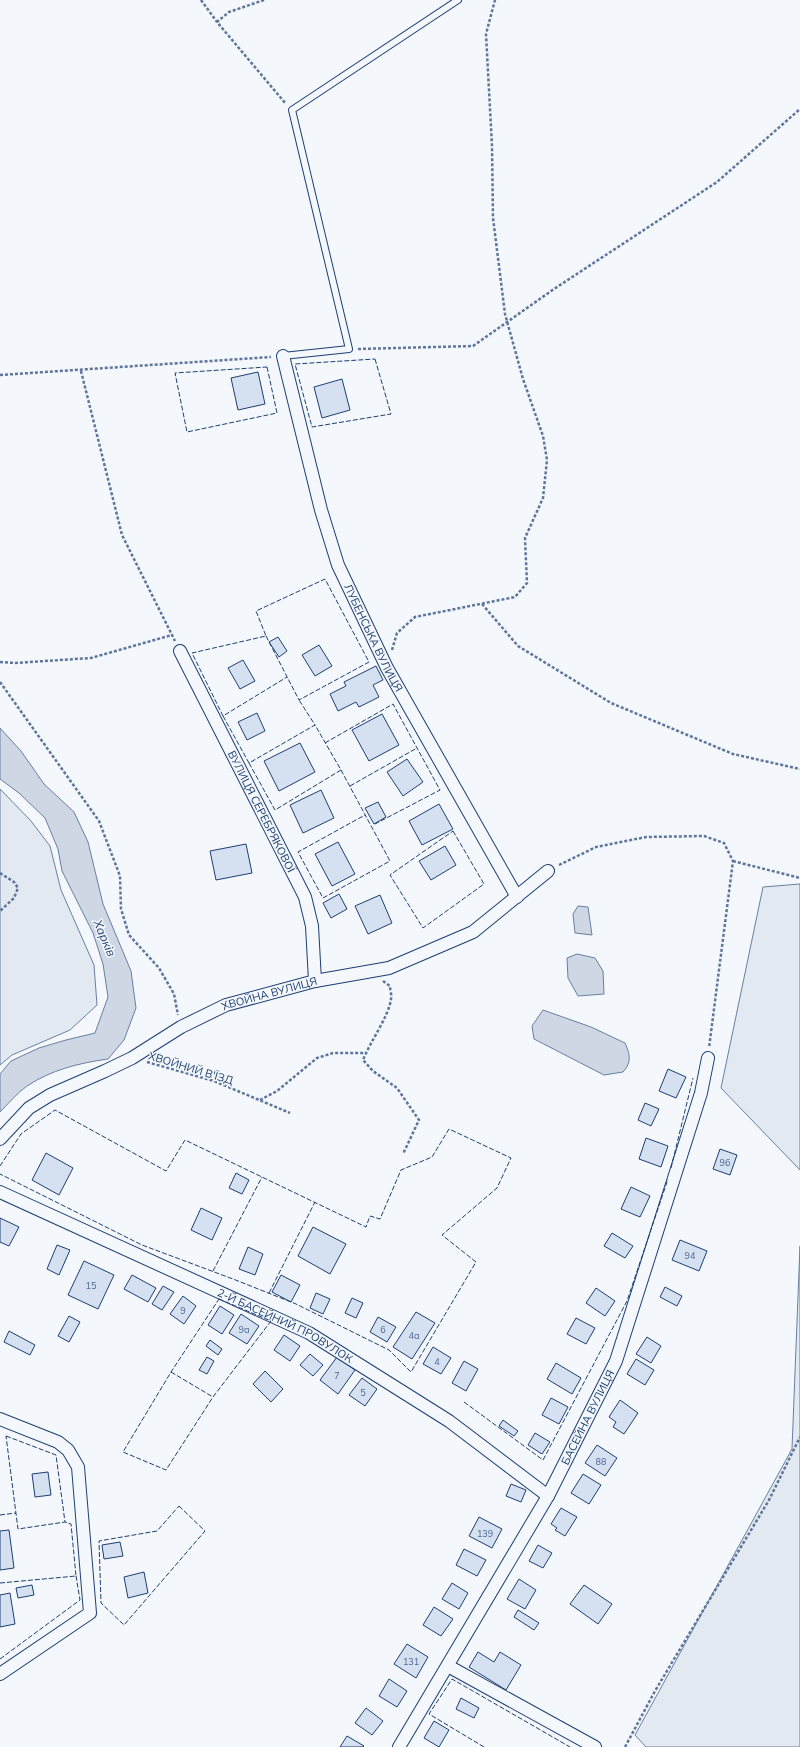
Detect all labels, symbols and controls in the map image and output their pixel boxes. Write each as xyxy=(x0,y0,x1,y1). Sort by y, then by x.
street label: ЛУБEНСЬКА ВУЛИЦЯ xyxy=(341,581,406,694)
street label: ВУЛИЦЯ СЕРЕБРЯКОВОЇ xyxy=(225,748,298,875)
water label: Харків xyxy=(90,916,120,959)
street label: ХВОЙНА ВУЛИЦЯ xyxy=(219,974,319,1013)
street label: ХВОЙНИЙ В'ЇЗД xyxy=(147,1048,235,1088)
house number: 96 xyxy=(720,1157,730,1168)
house number: 94 xyxy=(685,1250,696,1261)
house number: 15 xyxy=(86,1280,97,1291)
street label: 2-Й БАСЕЙНИЙ ПРОВУЛОК xyxy=(215,1285,356,1366)
house number: 9 xyxy=(180,1305,186,1316)
house number: 9а xyxy=(239,1324,249,1335)
house number: 6 xyxy=(380,1324,386,1335)
house number: 4а xyxy=(409,1330,419,1341)
house number: 4 xyxy=(434,1356,440,1367)
street label: БАСЕЙНА ВУЛИЦЯ xyxy=(558,1368,617,1467)
house number: 7 xyxy=(334,1370,340,1381)
house number: 5 xyxy=(360,1387,366,1398)
house number: 88 xyxy=(596,1456,606,1467)
house number: 139 xyxy=(477,1528,493,1539)
house number: 131 xyxy=(403,1656,419,1667)

